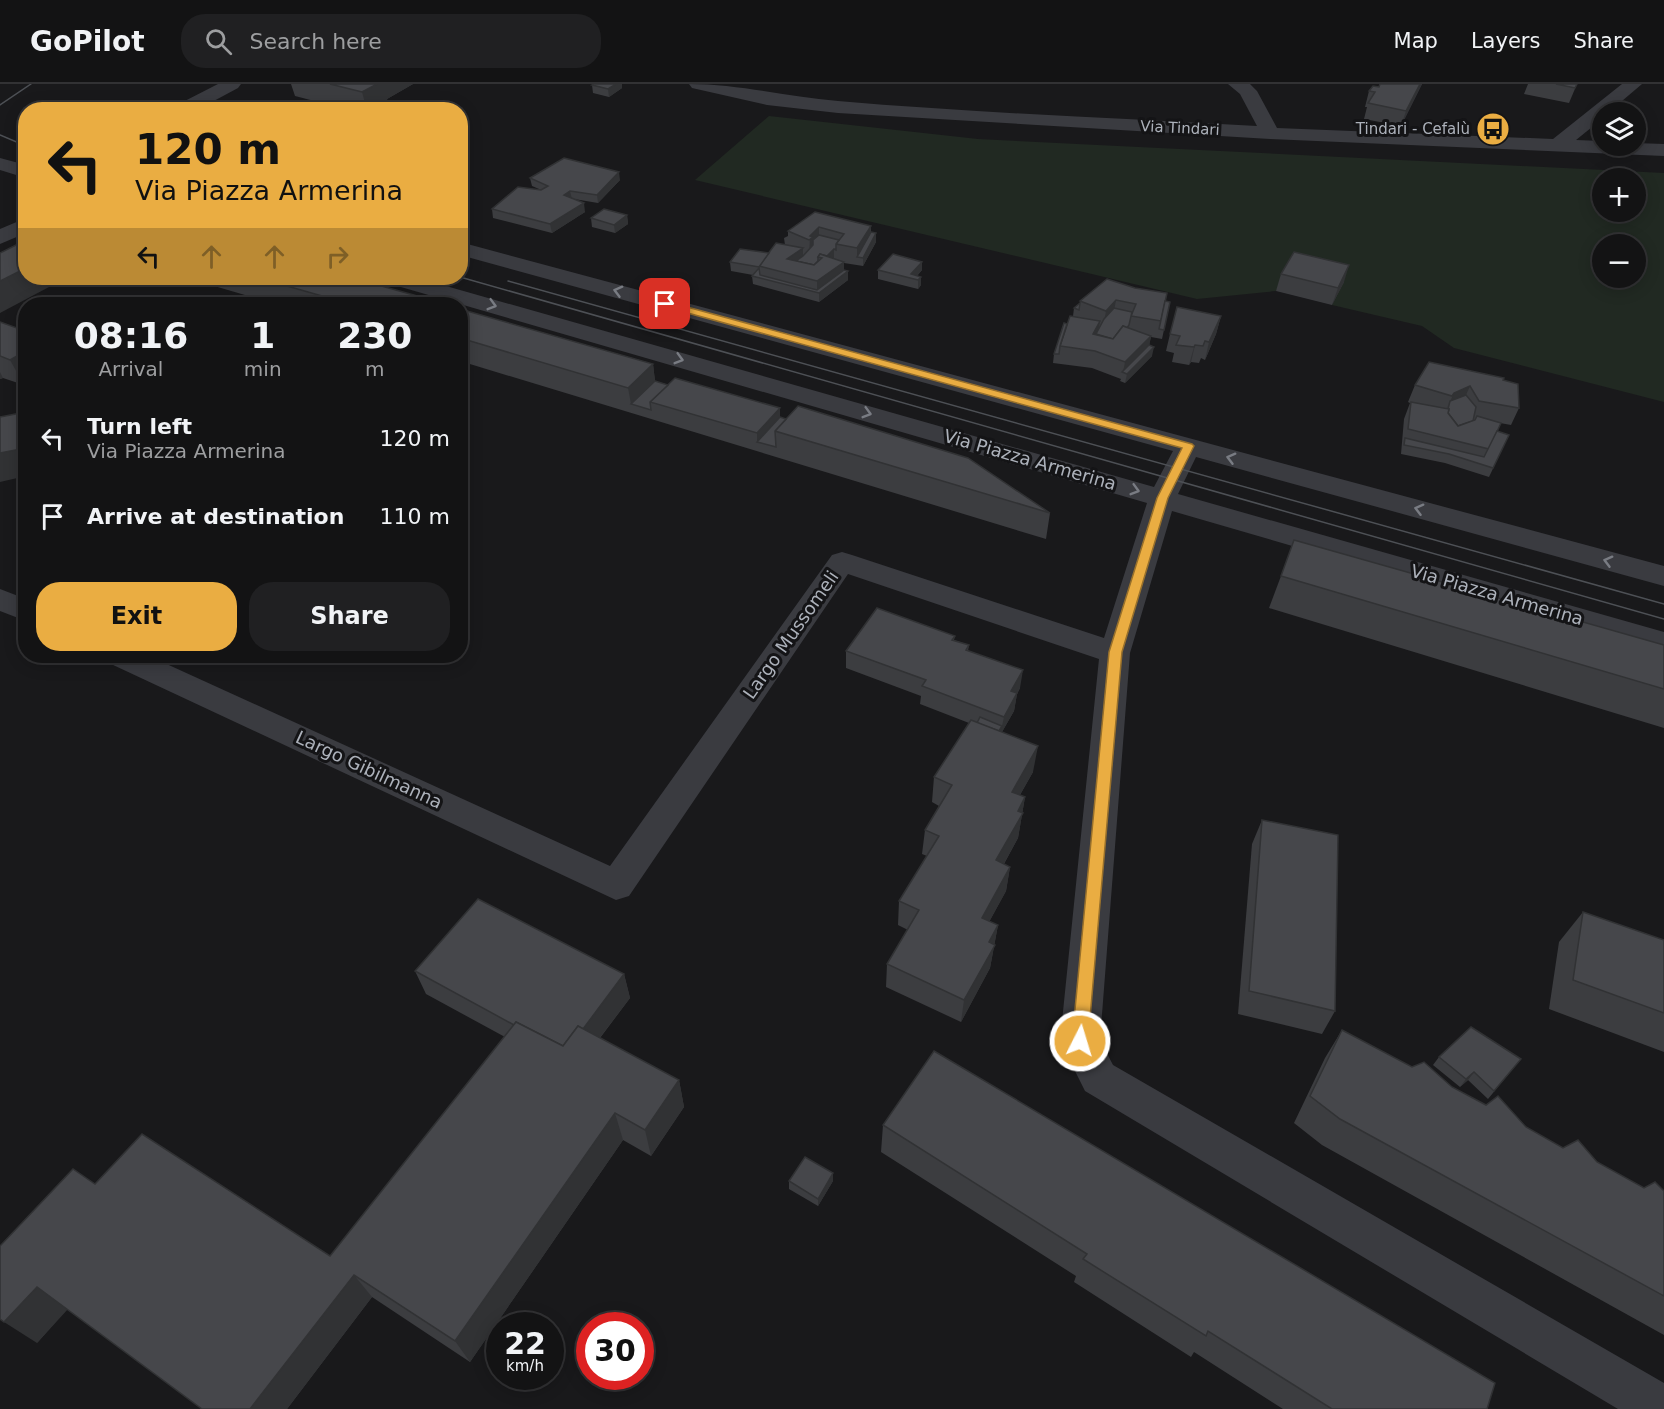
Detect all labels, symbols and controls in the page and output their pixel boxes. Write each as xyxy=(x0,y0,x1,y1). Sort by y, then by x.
search box xyxy=(181,14,601,68)
text: GoPilot xyxy=(30,25,145,58)
icon: search xyxy=(202,25,235,58)
text: Search here xyxy=(250,29,382,54)
text: Map xyxy=(1394,29,1438,53)
text: Layers xyxy=(1471,29,1540,53)
text: Share xyxy=(1573,29,1634,53)
map controls xyxy=(1592,102,1646,288)
button: layers xyxy=(1592,102,1646,156)
bus stop icon: Tindari - Cefalù xyxy=(1475,111,1511,147)
street label: Via Tindari xyxy=(1140,117,1220,139)
place label: Tindari - Cefalù xyxy=(1355,120,1470,138)
text: 120 m xyxy=(135,125,281,174)
icon: left xyxy=(36,126,114,204)
button: + xyxy=(1592,168,1646,222)
text: Via Piazza Armerina xyxy=(135,175,403,206)
button: − xyxy=(1592,234,1646,288)
icon: left xyxy=(132,240,165,273)
icon: ahead xyxy=(195,240,228,273)
icon: ahead xyxy=(258,240,291,273)
icon: right xyxy=(321,240,354,273)
pin xyxy=(639,278,690,329)
one-way arrow xyxy=(613,286,624,298)
icon: arrive xyxy=(648,287,681,320)
one-way arrow xyxy=(486,298,497,310)
text: 08:16 xyxy=(74,315,188,356)
text: 1 xyxy=(250,315,275,356)
text: 230 xyxy=(337,315,412,356)
one-way arrow xyxy=(674,352,684,364)
text: Arrival xyxy=(98,357,163,381)
text: min xyxy=(244,357,282,381)
text: m xyxy=(365,357,385,381)
one-way arrow xyxy=(861,406,872,418)
text: Turn left xyxy=(87,414,192,439)
icon: left xyxy=(36,422,69,455)
street label: Via Piazza Armerina xyxy=(941,425,1119,494)
text: 120 m xyxy=(380,426,450,451)
text: Via Piazza Armerina xyxy=(87,439,286,463)
one-way arrow xyxy=(1226,453,1237,465)
one-way arrow xyxy=(1129,483,1140,495)
icon: arrive xyxy=(36,500,69,533)
text: Arrive at destination xyxy=(87,504,344,529)
text: 110 m xyxy=(380,504,450,529)
one-way arrow xyxy=(1415,504,1425,516)
one-way arrow xyxy=(1603,555,1613,568)
street label: Via Piazza Armerina xyxy=(1408,560,1586,629)
street label: Largo Mussomeli xyxy=(739,567,843,703)
button: Exit xyxy=(36,582,237,651)
button: Share xyxy=(249,582,450,651)
street label: Largo Gibilmanna xyxy=(293,726,446,813)
position arrow xyxy=(1048,1009,1112,1073)
speed limit sign: 30 xyxy=(576,1312,654,1390)
text: 22 xyxy=(504,1326,546,1361)
text: km/h xyxy=(506,1357,544,1375)

